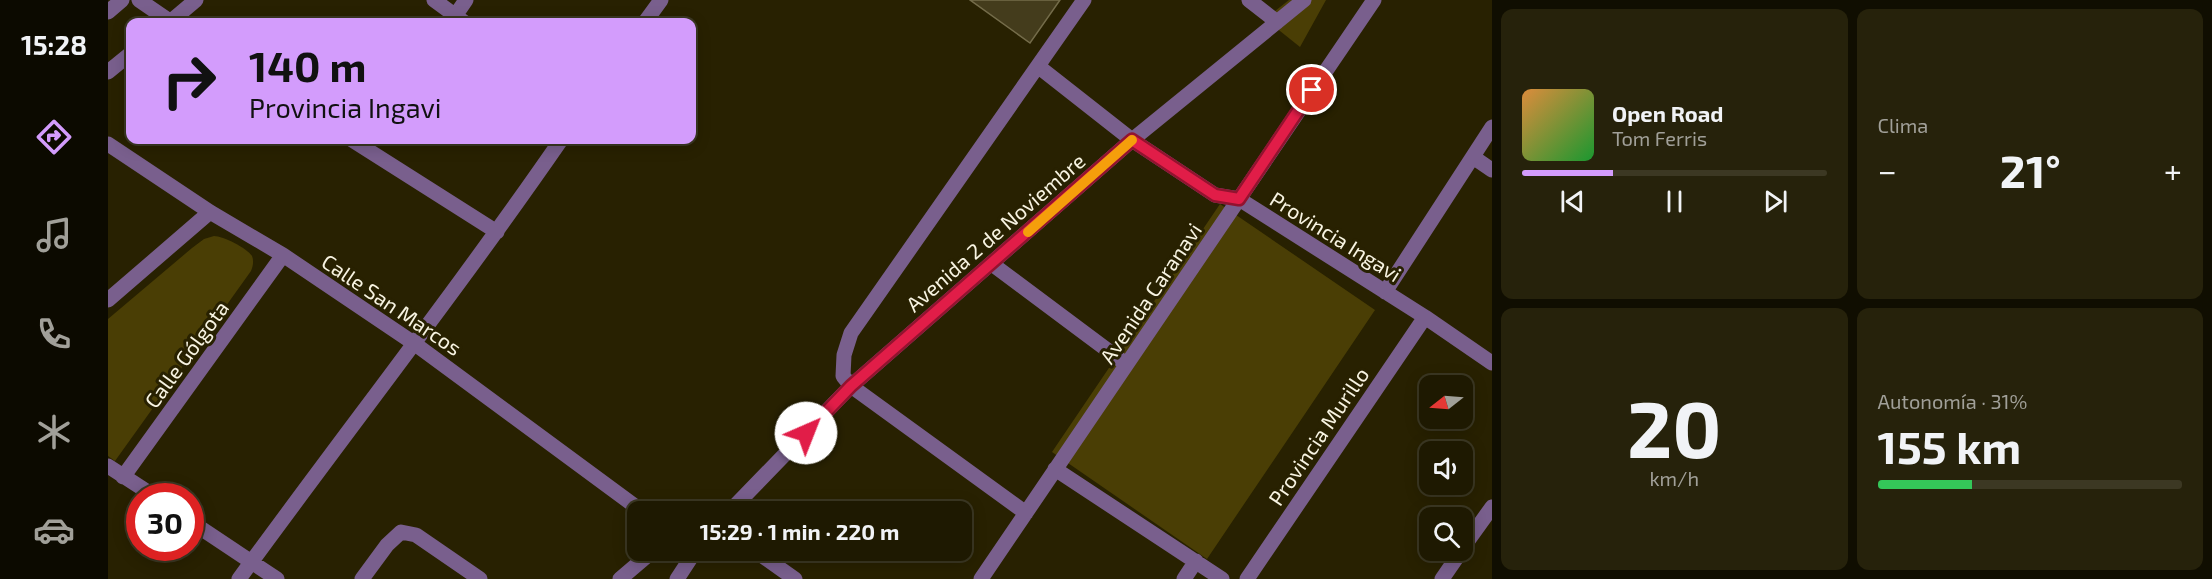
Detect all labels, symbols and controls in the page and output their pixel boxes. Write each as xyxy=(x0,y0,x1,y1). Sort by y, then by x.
text: 15:28 xyxy=(21,28,87,60)
text: 140 m xyxy=(249,40,366,90)
icon: right xyxy=(150,42,228,120)
pin xyxy=(1286,64,1337,115)
icon: arrive xyxy=(1295,73,1328,106)
text: Provincia Ingavi xyxy=(249,91,442,123)
text: Open Road xyxy=(1612,100,1724,126)
text: Clima xyxy=(1878,113,1928,137)
icon: directions xyxy=(33,116,75,158)
text: Tom Ferris xyxy=(1612,126,1707,150)
text: 21° xyxy=(2000,143,2061,197)
street label: Avenida 2 de Noviembre xyxy=(900,147,1090,317)
text: − xyxy=(1878,150,1897,190)
text: + xyxy=(2164,150,2182,190)
icon: previous xyxy=(1556,185,1589,218)
icon: pause xyxy=(1658,185,1691,218)
icon: next xyxy=(1759,185,1792,218)
street label: Provincia Ingavi xyxy=(1266,186,1406,286)
icon: music xyxy=(33,214,75,256)
street label: Avenida Caranavi xyxy=(1094,218,1206,368)
street label: Calle San Marcos xyxy=(317,248,467,360)
street label: Calle Gólgota xyxy=(139,296,233,412)
icon: phone xyxy=(33,313,75,355)
street label: Provincia Murillo xyxy=(1263,362,1373,510)
north arrow xyxy=(1419,375,1473,429)
map controls xyxy=(1419,375,1473,561)
text: 20 xyxy=(1627,380,1722,474)
text: Autonomía · 31% xyxy=(1878,389,2027,413)
position arrow xyxy=(774,401,838,465)
icon: climate xyxy=(33,411,75,453)
text: 155 km xyxy=(1878,419,2021,473)
button: sound xyxy=(1419,441,1473,495)
text: km/h xyxy=(1649,466,1699,490)
speed limit sign: 30 xyxy=(126,483,204,561)
button: search xyxy=(1419,507,1473,561)
icon: car xyxy=(33,509,75,551)
text: 15:29 · 1 min · 220 m xyxy=(700,518,899,544)

